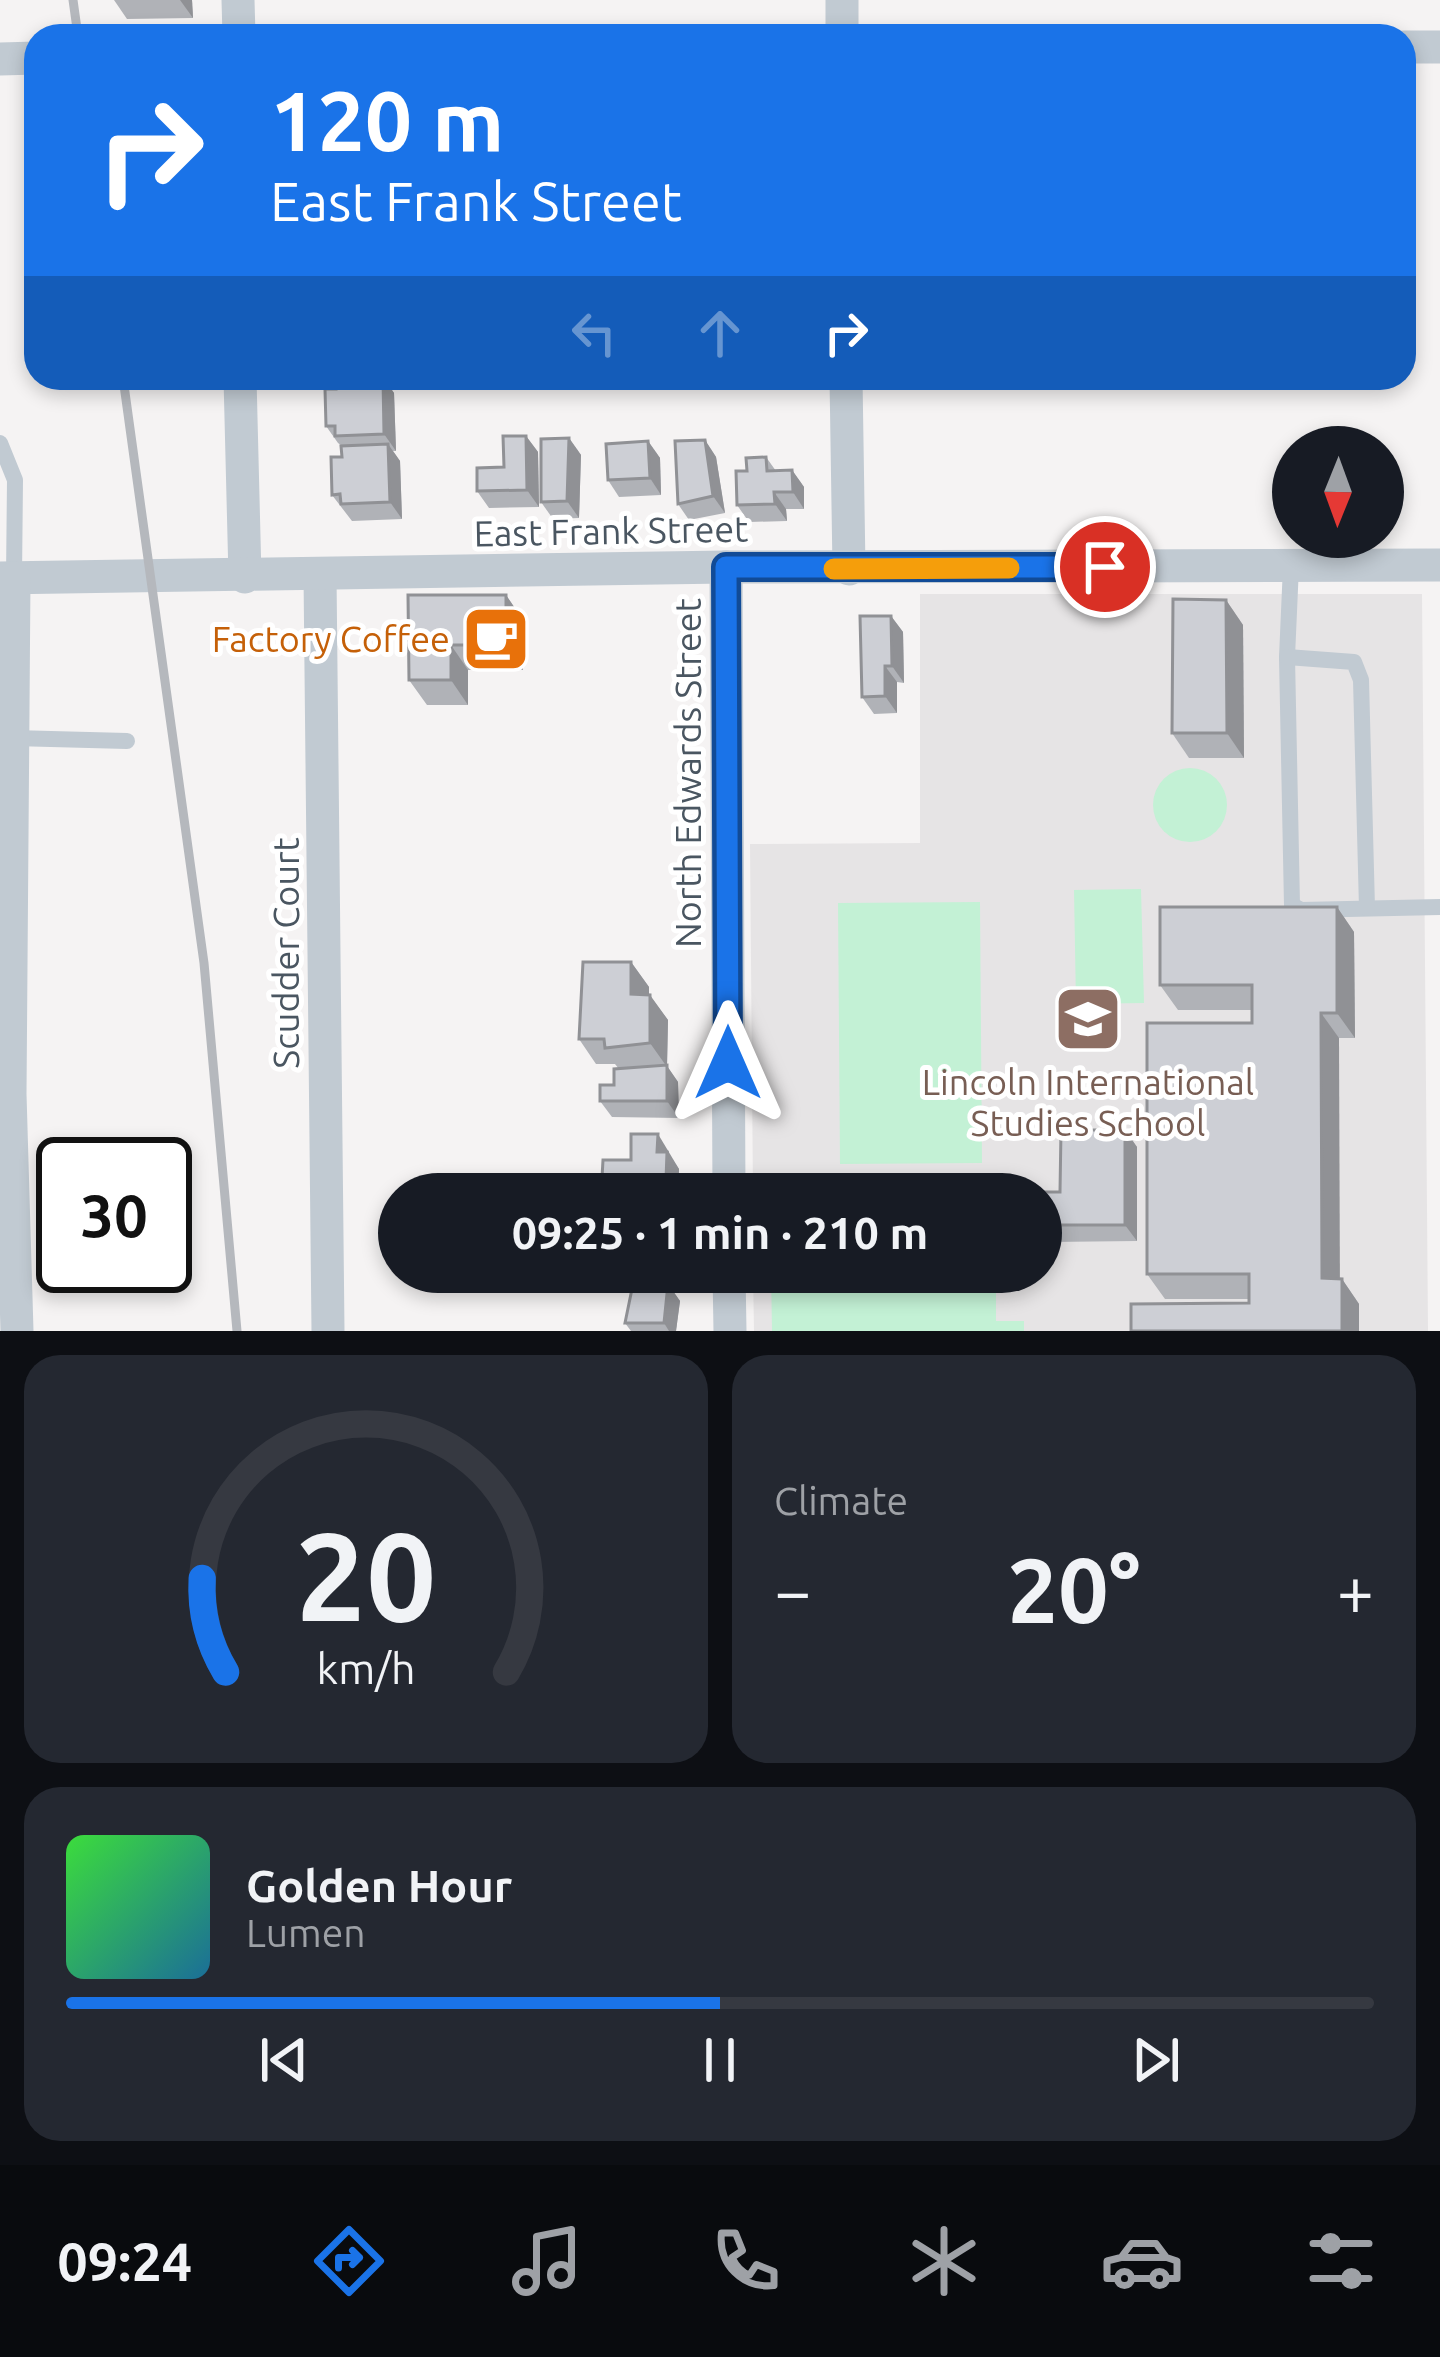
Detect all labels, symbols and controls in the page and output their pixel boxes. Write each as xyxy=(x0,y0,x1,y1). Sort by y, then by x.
icon: right xyxy=(72,72,228,228)
text: 120 m xyxy=(270,73,504,167)
text: East Frank Street xyxy=(270,171,682,231)
icon: left xyxy=(561,300,627,366)
icon: ahead xyxy=(687,300,753,366)
icon: right xyxy=(813,300,879,366)
north arrow xyxy=(1272,426,1404,558)
map controls xyxy=(1272,426,1404,558)
street label: East Frank Street xyxy=(473,508,749,553)
pin xyxy=(1054,516,1156,618)
icon: arrive xyxy=(1072,534,1138,600)
street label: North Edwards Street xyxy=(667,598,708,948)
cafe icon: Factory Coffee xyxy=(461,604,531,674)
place label: Factory Coffee xyxy=(212,618,450,659)
street label: Scudder Court xyxy=(265,837,306,1069)
school or university icon: Lincoln International Studies School xyxy=(1053,984,1123,1054)
position arrow xyxy=(665,1000,791,1126)
place label: Lincoln International Studies School xyxy=(922,1061,1254,1143)
speed limit sign: 30 xyxy=(36,1137,192,1293)
text: 09:25 · 1 min · 210 m xyxy=(512,1207,928,1258)
text: Climate xyxy=(774,1479,908,1522)
text: 20 xyxy=(296,1505,436,1645)
text: 20° xyxy=(1007,1539,1141,1640)
text: − xyxy=(774,1553,811,1627)
text: + xyxy=(1337,1553,1374,1627)
text: km/h xyxy=(316,1644,416,1692)
text: Golden Hour xyxy=(246,1860,512,1911)
text: Lumen xyxy=(246,1911,366,1954)
icon: previous xyxy=(251,2027,317,2093)
icon: pause xyxy=(687,2027,753,2093)
icon: next xyxy=(1123,2027,1189,2093)
icon: directions xyxy=(307,2219,391,2303)
icon: music xyxy=(505,2219,589,2303)
icon: phone xyxy=(704,2219,788,2303)
icon: climate xyxy=(902,2219,986,2303)
icon: car xyxy=(1100,2219,1184,2303)
icon: filters xyxy=(1299,2219,1383,2303)
text: 09:24 xyxy=(57,2231,192,2291)

